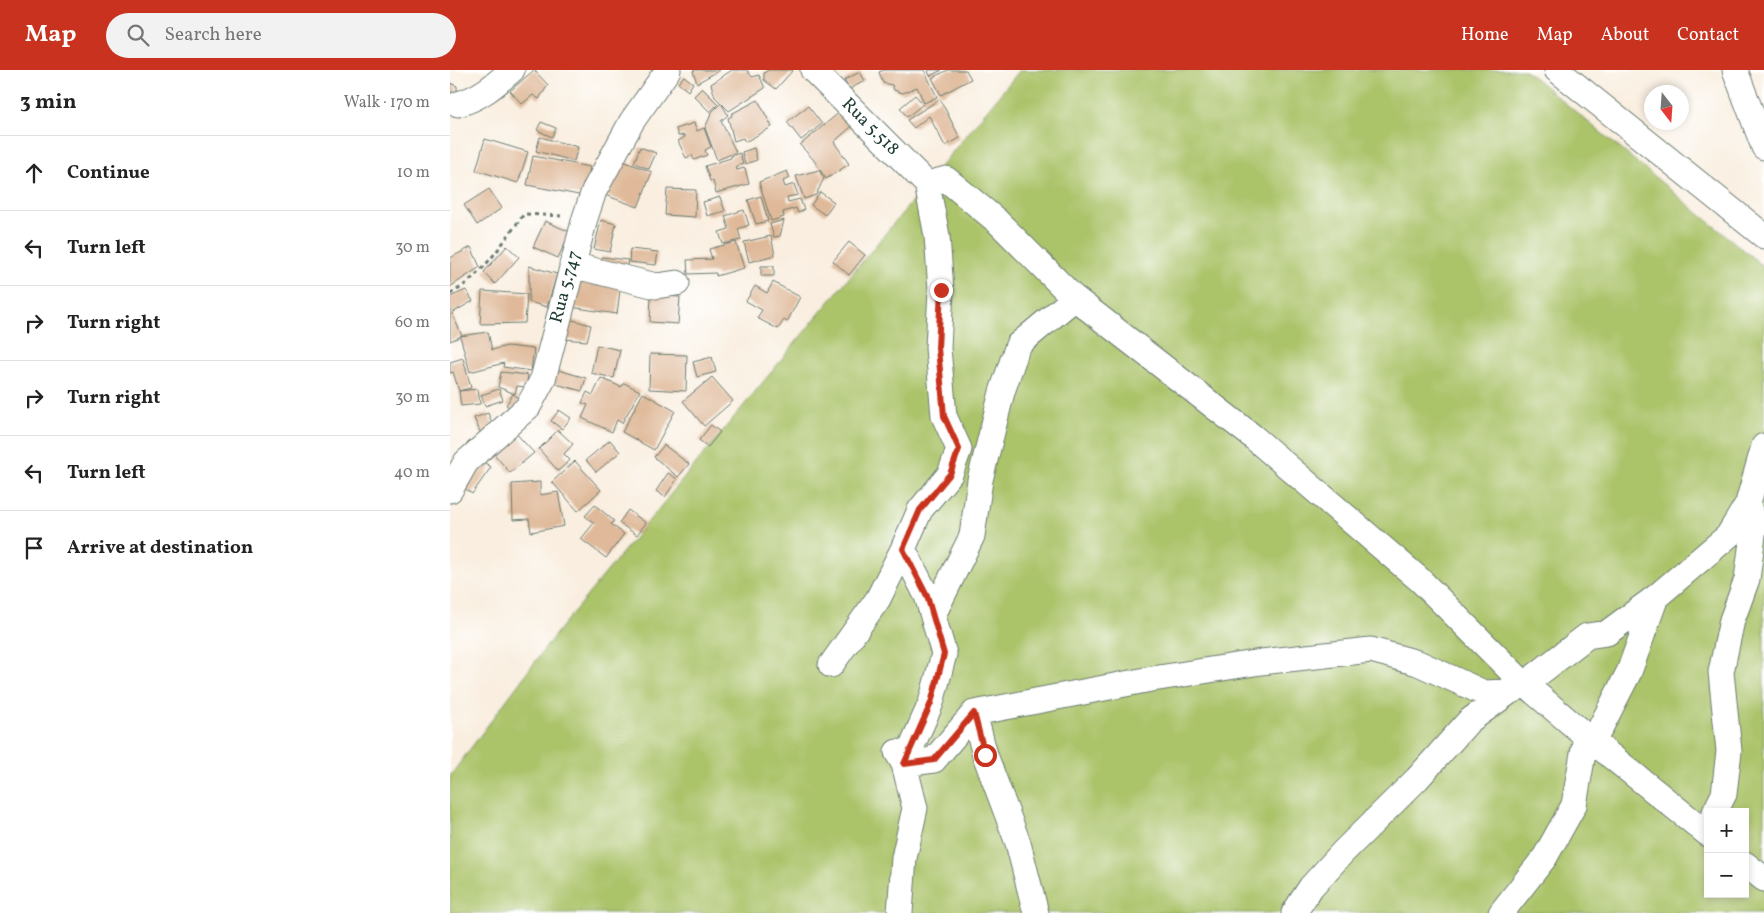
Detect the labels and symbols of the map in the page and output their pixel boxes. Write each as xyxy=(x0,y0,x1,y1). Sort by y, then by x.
north arrow xyxy=(1644,85,1689,130)
street label: Rua 5.518 xyxy=(836,93,904,161)
street label: Rua 5.747 xyxy=(544,248,588,326)
route end xyxy=(930,279,953,302)
route start xyxy=(974,744,997,767)

